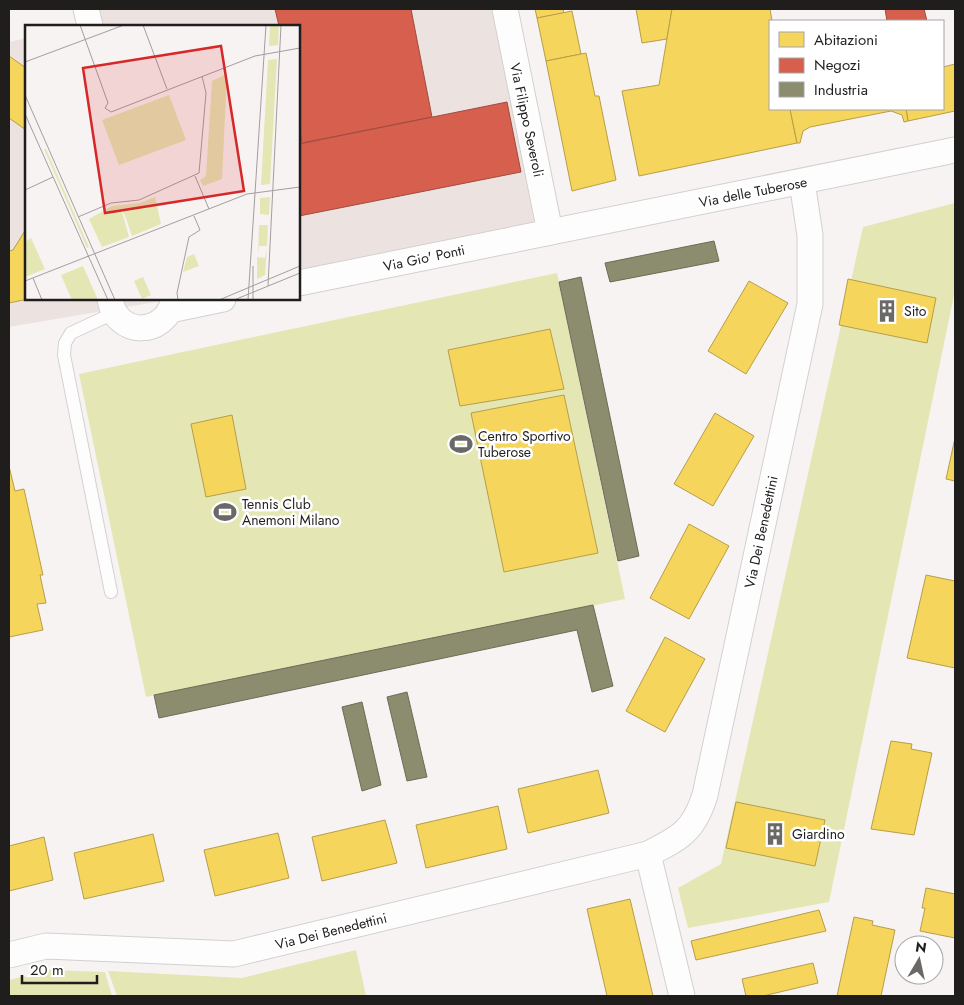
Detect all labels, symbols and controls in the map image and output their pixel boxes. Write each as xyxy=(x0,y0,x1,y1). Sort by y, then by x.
legend xyxy=(769,20,944,110)
inset map xyxy=(25,25,300,300)
text: Abitazioni xyxy=(814,29,878,51)
text: Negozi xyxy=(814,54,861,76)
street label: Via Filippo Severoli xyxy=(505,61,549,179)
text: Industria xyxy=(814,79,868,101)
street label: Via delle Tuberose xyxy=(697,172,809,212)
street label: Via Gio' Ponti xyxy=(381,240,467,276)
building icon: Sito xyxy=(874,298,900,324)
place label: Sito xyxy=(904,301,927,321)
place label: Centro Sportivo Tuberose xyxy=(478,426,571,462)
sports icon: Centro Sportivo Tuberose xyxy=(448,431,474,457)
street label: Via Dei Benedettini xyxy=(739,474,783,590)
place label: Tennis Club Anemoni Milano xyxy=(242,494,340,530)
sports icon: Tennis Club Anemoni Milano xyxy=(212,499,238,525)
building icon: Giardino xyxy=(762,821,788,847)
place label: Giardino xyxy=(792,824,845,844)
street label: Via Dei Benedettini xyxy=(273,907,389,955)
north arrow xyxy=(894,935,944,985)
text: N xyxy=(914,936,928,958)
scale bar xyxy=(22,952,98,984)
text: 20 m xyxy=(30,959,64,981)

